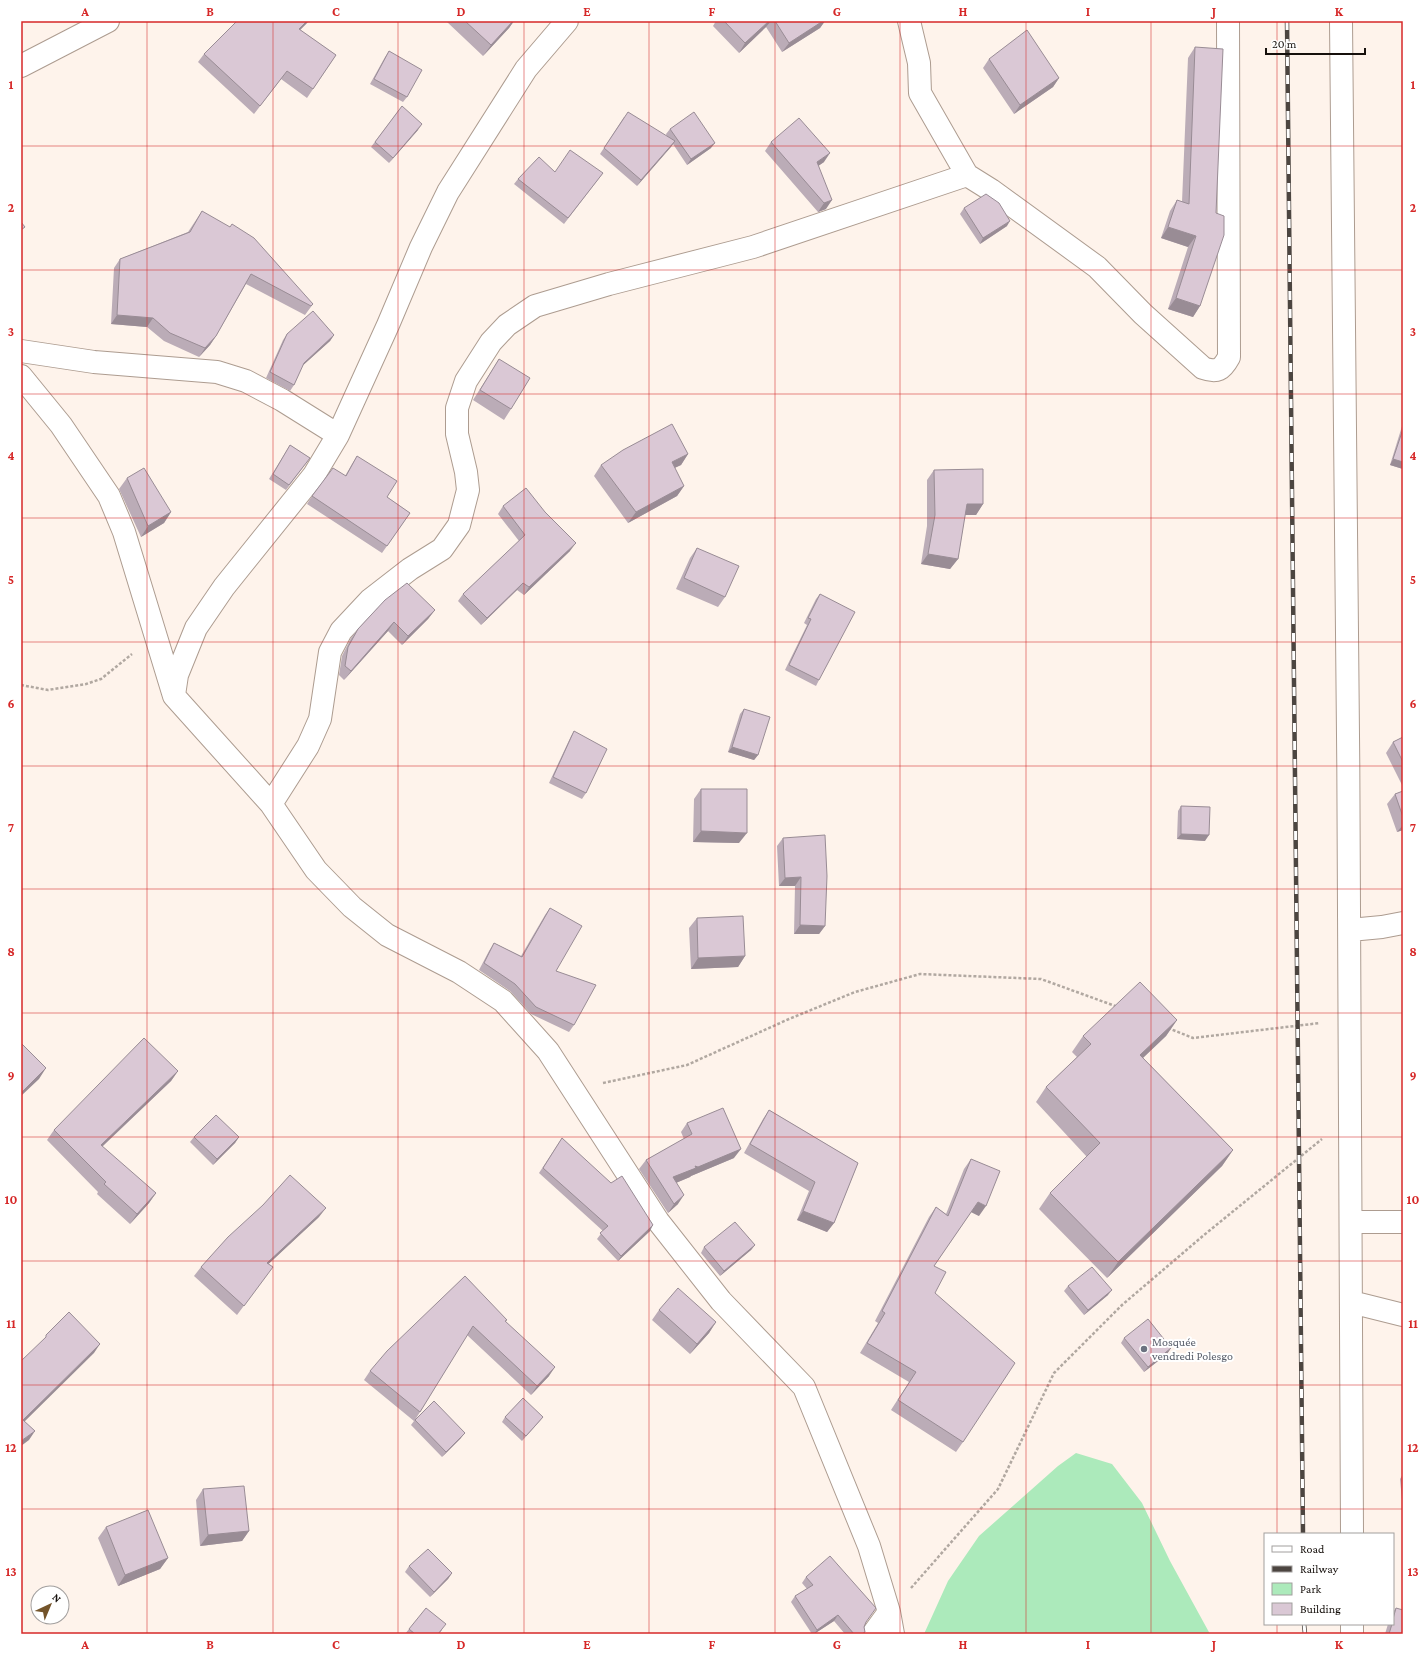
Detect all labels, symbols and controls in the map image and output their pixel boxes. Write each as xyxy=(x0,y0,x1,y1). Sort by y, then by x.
text: A xyxy=(80,4,89,19)
text: B xyxy=(206,4,214,19)
text: C xyxy=(332,4,340,19)
text: D xyxy=(457,4,466,19)
text: E xyxy=(583,4,591,19)
text: F xyxy=(709,4,716,19)
text: G xyxy=(833,4,841,19)
text: H xyxy=(959,4,968,19)
text: I xyxy=(1086,4,1090,19)
text: J xyxy=(1210,4,1216,19)
text: K xyxy=(1335,4,1344,19)
scale bar xyxy=(1266,30,1365,56)
text: 20 m xyxy=(1272,37,1297,51)
text: 1 xyxy=(9,77,14,92)
text: 1 xyxy=(1411,77,1416,92)
text: 2 xyxy=(8,200,15,215)
text: 2 xyxy=(1410,200,1417,215)
text: 3 xyxy=(8,324,14,339)
text: 3 xyxy=(1410,324,1416,339)
text: 4 xyxy=(7,448,15,463)
text: 4 xyxy=(1409,448,1417,463)
text: 5 xyxy=(8,572,14,587)
text: 5 xyxy=(1410,572,1416,587)
text: 6 xyxy=(7,696,15,711)
text: 6 xyxy=(1409,696,1417,711)
text: 7 xyxy=(8,820,14,835)
text: 7 xyxy=(1410,820,1416,835)
text: 8 xyxy=(7,944,15,959)
text: 8 xyxy=(1409,944,1417,959)
text: 9 xyxy=(7,1068,15,1083)
text: 9 xyxy=(1409,1068,1417,1083)
text: 10 xyxy=(5,1192,17,1207)
text: 10 xyxy=(1407,1192,1419,1207)
text: 11 xyxy=(6,1316,16,1331)
text: 11 xyxy=(1408,1316,1418,1331)
place label: Mosquée vendredi Polesgo xyxy=(1151,1335,1233,1363)
marker: Mosquée vendredi Polesgo xyxy=(1139,1344,1149,1354)
text: 12 xyxy=(5,1440,17,1455)
text: 12 xyxy=(1407,1440,1419,1455)
legend xyxy=(1264,1533,1394,1625)
text: Road xyxy=(1300,1542,1325,1556)
text: Railway xyxy=(1300,1562,1339,1576)
text: 13 xyxy=(5,1564,17,1579)
text: 13 xyxy=(1407,1564,1419,1579)
text: Park xyxy=(1300,1582,1322,1596)
north arrow xyxy=(30,1585,70,1625)
text: N xyxy=(50,1591,64,1605)
text: Building xyxy=(1300,1602,1341,1616)
text: A xyxy=(80,1637,89,1652)
text: B xyxy=(206,1637,214,1652)
text: C xyxy=(332,1637,340,1652)
text: D xyxy=(457,1637,466,1652)
text: E xyxy=(583,1637,591,1652)
text: F xyxy=(709,1637,716,1652)
text: G xyxy=(833,1637,841,1652)
text: H xyxy=(959,1637,968,1652)
text: I xyxy=(1086,1637,1090,1652)
text: J xyxy=(1210,1637,1216,1652)
text: K xyxy=(1335,1637,1344,1652)

